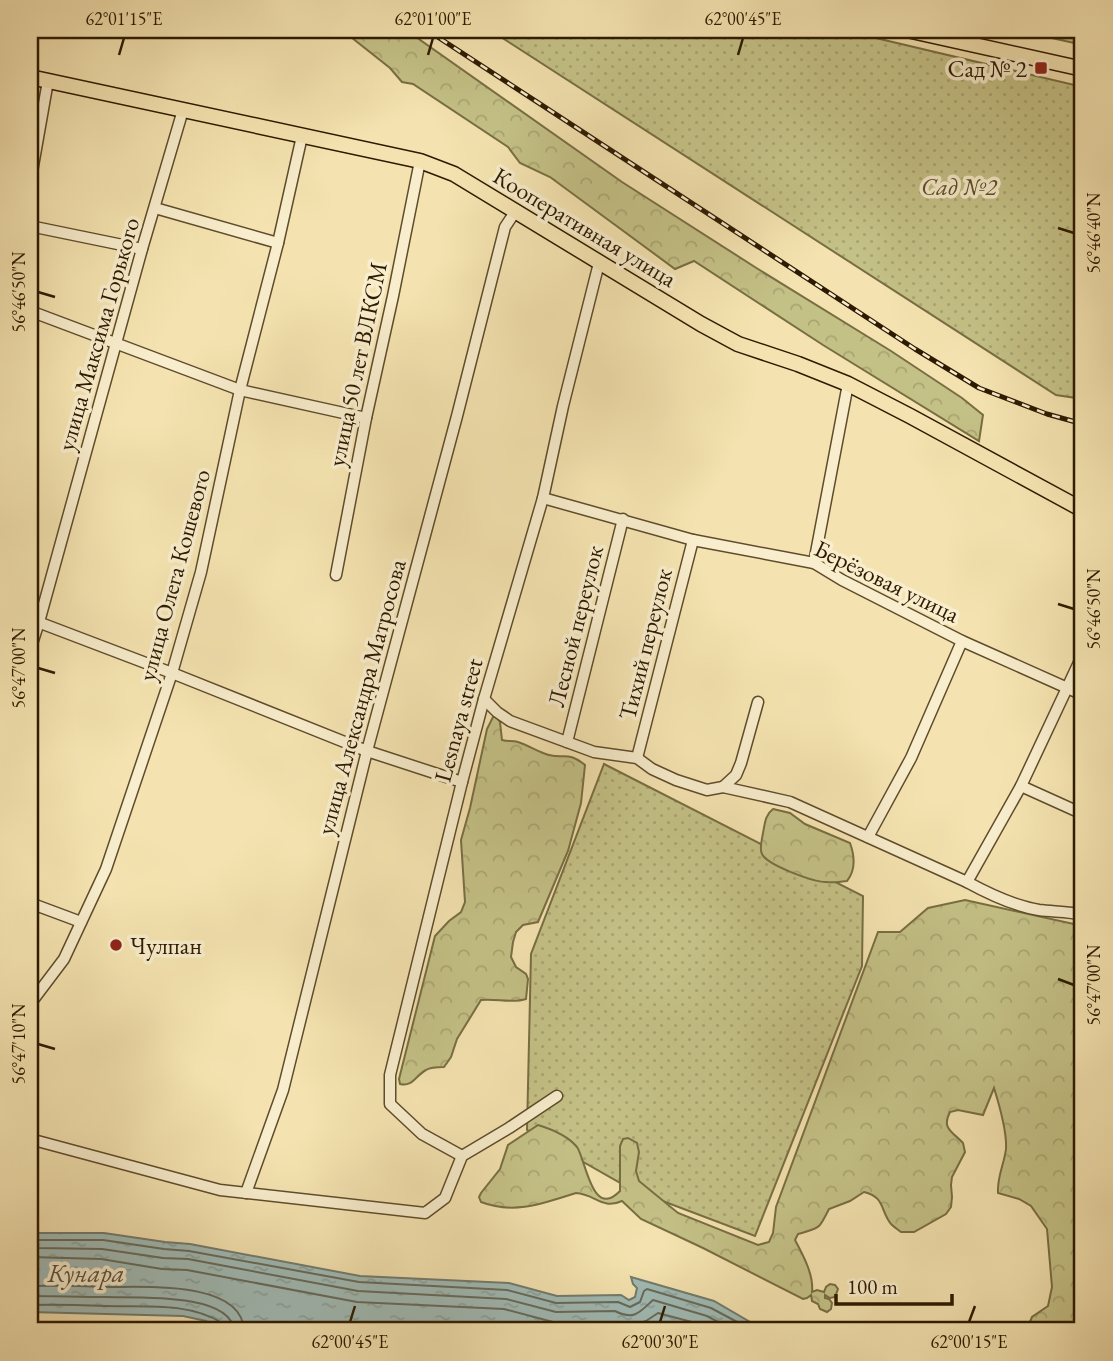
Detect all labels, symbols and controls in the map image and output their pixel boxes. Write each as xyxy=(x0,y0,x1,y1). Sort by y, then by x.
text: 62°01'15"E xyxy=(86,7,162,30)
text: 62°01'00"E xyxy=(395,7,471,30)
text: 62°00'45"E xyxy=(705,7,781,30)
place label: Сад № 2 xyxy=(948,53,1027,84)
marker: Сад № 2 xyxy=(1033,60,1049,76)
street label: Кооперативная улица xyxy=(488,160,683,294)
park label: Сад №2 xyxy=(921,171,998,202)
text: 56°46'40"N xyxy=(1082,192,1105,273)
street label: улица Максима Горького xyxy=(50,214,146,454)
text: 56°46'50"N xyxy=(7,251,30,332)
street label: улица 50 лет ВЛКСМ xyxy=(320,259,394,469)
street label: улица Олега Кошевого xyxy=(131,466,217,684)
street label: Берёзовая улица xyxy=(809,533,965,630)
street label: Лесной переулок xyxy=(540,541,610,710)
street label: улица Александра Матросова xyxy=(309,555,413,838)
street label: Тихий переулок xyxy=(611,565,679,723)
text: 56°46'50"N xyxy=(1082,568,1105,649)
text: 56°47'00"N xyxy=(7,627,30,708)
street label: Lesnaya street xyxy=(427,654,490,785)
place label: Чулпан xyxy=(130,930,202,961)
marker: Чулпан xyxy=(108,937,124,953)
text: 56°47'00"N xyxy=(1082,944,1105,1025)
text: 56°47'10"N xyxy=(7,1003,30,1084)
water label: Кунара xyxy=(47,1256,125,1290)
scale bar xyxy=(836,1263,952,1307)
text: 100 m xyxy=(847,1273,898,1300)
text: 62°00'45"E xyxy=(312,1330,388,1353)
text: 62°00'30"E xyxy=(622,1330,698,1353)
text: 62°00'15"E xyxy=(931,1330,1007,1353)

